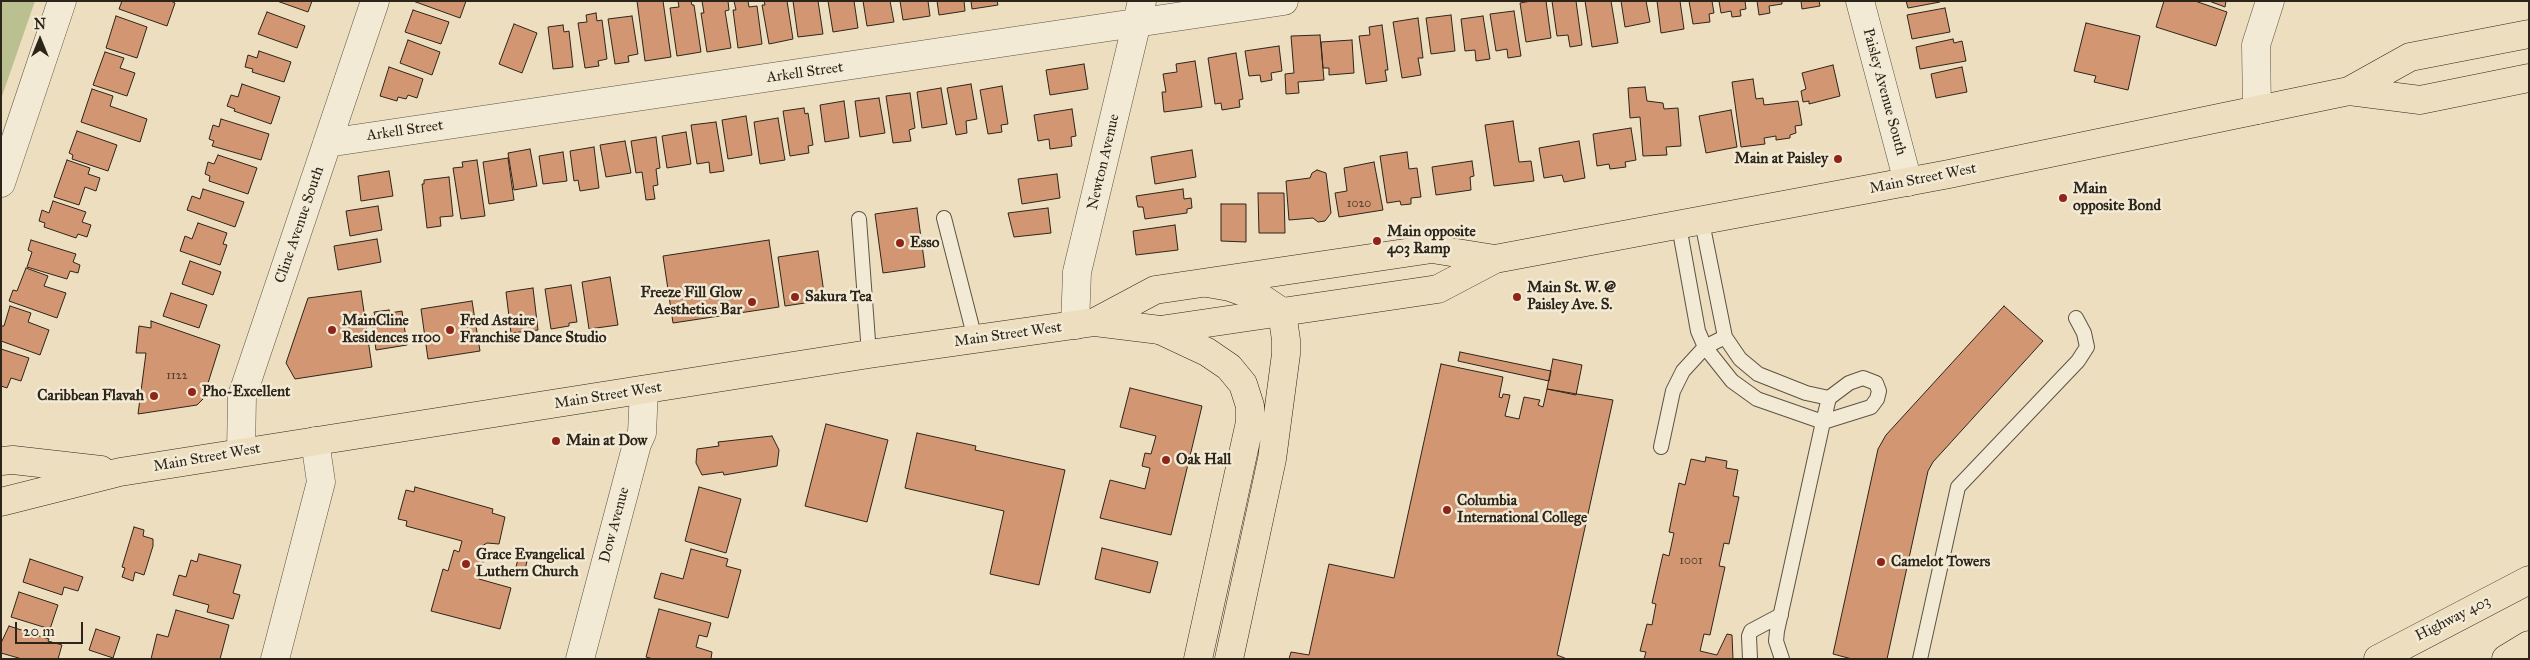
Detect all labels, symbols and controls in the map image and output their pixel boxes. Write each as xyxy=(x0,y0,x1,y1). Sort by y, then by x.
north arrow xyxy=(15,15,65,65)
text: N xyxy=(34,16,46,33)
street label: Paisley Avenue South xyxy=(1858,26,1910,158)
street label: Arkell Street xyxy=(765,59,845,87)
street label: Newton Avenue xyxy=(1084,112,1124,212)
street label: Arkell Street xyxy=(365,117,445,145)
place label: Main at Paisley xyxy=(1734,150,1828,168)
marker: Main at Paisley xyxy=(1832,153,1844,165)
street label: Main Street West xyxy=(1868,160,1978,198)
street label: Cline Avenue South xyxy=(272,164,328,286)
place label: Main opposite Bond xyxy=(2073,180,2161,215)
marker: Main opposite Bond xyxy=(2057,192,2069,204)
house number: 1020 xyxy=(1347,197,1371,211)
place label: Main opposite 403 Ramp xyxy=(1387,223,1476,258)
place label: Esso xyxy=(910,234,939,252)
marker: Main opposite 403 Ramp xyxy=(1371,235,1383,247)
marker: Esso xyxy=(894,237,906,249)
place label: Main St. W. @ Paisley Ave. S. xyxy=(1527,279,1616,314)
place label: Freeze Fill Glow Aesthetics Bar xyxy=(640,284,742,319)
place label: Sakura Tea xyxy=(805,288,872,306)
marker: Sakura Tea xyxy=(789,291,801,303)
marker: Main St. W. @ Paisley Ave. S. xyxy=(1511,291,1523,303)
marker: Freeze Fill Glow Aesthetics Bar xyxy=(746,296,758,308)
place label: MainCline Residences 1100 xyxy=(342,312,441,347)
place label: Fred Astaire Franchise Dance Studio xyxy=(460,312,607,347)
street label: Main Street West xyxy=(953,319,1063,351)
marker: MainCline Residences 1100 xyxy=(326,324,338,336)
marker: Fred Astaire Franchise Dance Studio xyxy=(444,324,456,336)
house number: 1122 xyxy=(166,369,188,383)
street label: Main Street West xyxy=(553,379,663,413)
place label: Pho-Excellent xyxy=(202,383,290,401)
marker: Pho-Excellent xyxy=(186,386,198,398)
place label: Caribbean Flavah xyxy=(37,387,144,405)
marker: Caribbean Flavah xyxy=(148,390,160,402)
place label: Main at Dow xyxy=(566,432,647,450)
marker: Main at Dow xyxy=(550,435,562,447)
street label: Main Street West xyxy=(152,440,262,476)
place label: Oak Hall xyxy=(1176,451,1231,469)
marker: Oak Hall xyxy=(1160,454,1172,466)
street label: Dow Avenue xyxy=(596,485,634,565)
place label: Columbia International College xyxy=(1457,492,1587,527)
marker: Columbia International College xyxy=(1441,504,1453,516)
place label: Grace Evangelical Luthern Church xyxy=(476,546,585,581)
place label: Camelot Towers xyxy=(1891,553,1990,571)
house number: 1001 xyxy=(1679,554,1703,568)
marker: Camelot Towers xyxy=(1875,556,1887,568)
marker: Grace Evangelical Luthern Church xyxy=(460,558,472,570)
street label: Highway 403 xyxy=(2413,592,2493,646)
scale bar xyxy=(18,612,85,644)
text: 20 m xyxy=(23,622,55,640)

